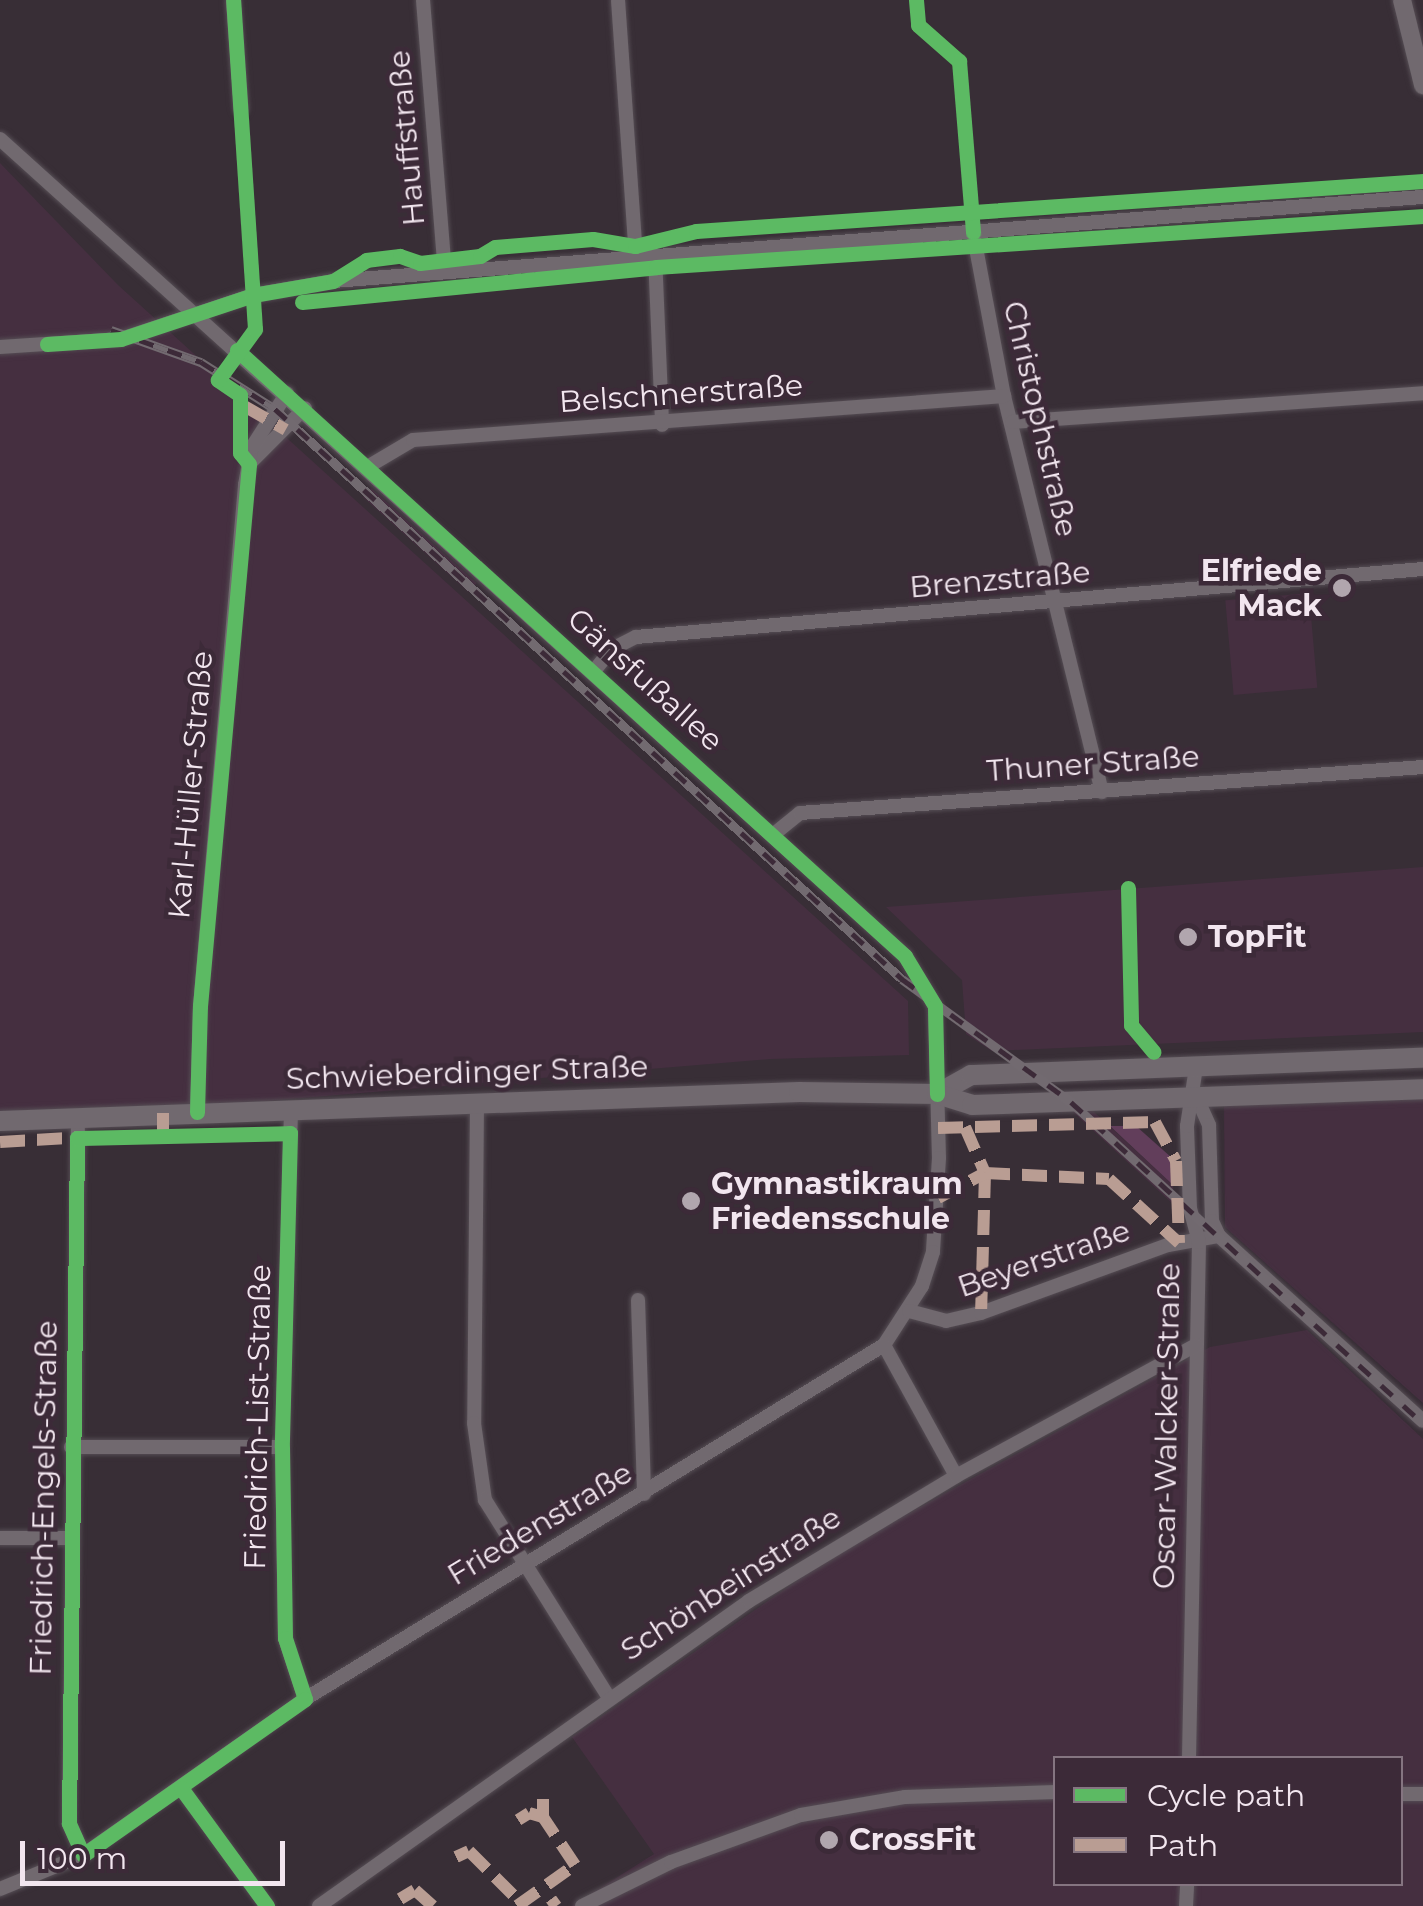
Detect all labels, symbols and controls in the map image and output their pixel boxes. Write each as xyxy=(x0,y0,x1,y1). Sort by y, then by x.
street label: Hauffstraße xyxy=(381,49,433,227)
street label: Christophstraße xyxy=(995,298,1085,540)
street label: Belschnerstraße xyxy=(558,368,804,420)
place label: Elfriede Mack xyxy=(1201,553,1322,624)
street label: Brenzstraße xyxy=(908,554,1092,606)
marker: Elfriede Mack xyxy=(1331,577,1353,599)
street label: Gänsfußallee xyxy=(560,601,730,759)
street label: Karl-Hüller-Straße xyxy=(161,650,221,920)
street label: Thuner Straße xyxy=(985,739,1201,789)
place label: TopFit xyxy=(1208,919,1306,955)
marker: TopFit xyxy=(1177,926,1199,948)
street label: Schwieberdinger Straße xyxy=(285,1049,649,1097)
place label: Gymnastikraum Friedensschule xyxy=(711,1166,963,1236)
marker: Gymnastikraum Friedensschule xyxy=(680,1190,702,1212)
street label: Beyerstraße xyxy=(953,1213,1135,1305)
street label: Oscar-Walcker-Straße xyxy=(1146,1263,1188,1589)
street label: Friedrich-List-Straße xyxy=(237,1264,279,1570)
street label: Friedrich-Engels-Straße xyxy=(23,1320,65,1676)
street label: Friedenstraße xyxy=(441,1455,639,1593)
street label: Schönbeinstraße xyxy=(614,1500,848,1668)
legend xyxy=(1053,1756,1403,1886)
text: Cycle path xyxy=(1147,1777,1305,1814)
scale bar xyxy=(25,1821,290,1883)
place label: CrossFit xyxy=(849,1822,976,1858)
text: Path xyxy=(1147,1827,1218,1864)
marker: CrossFit xyxy=(818,1829,840,1851)
text: 100 m xyxy=(37,1840,127,1877)

